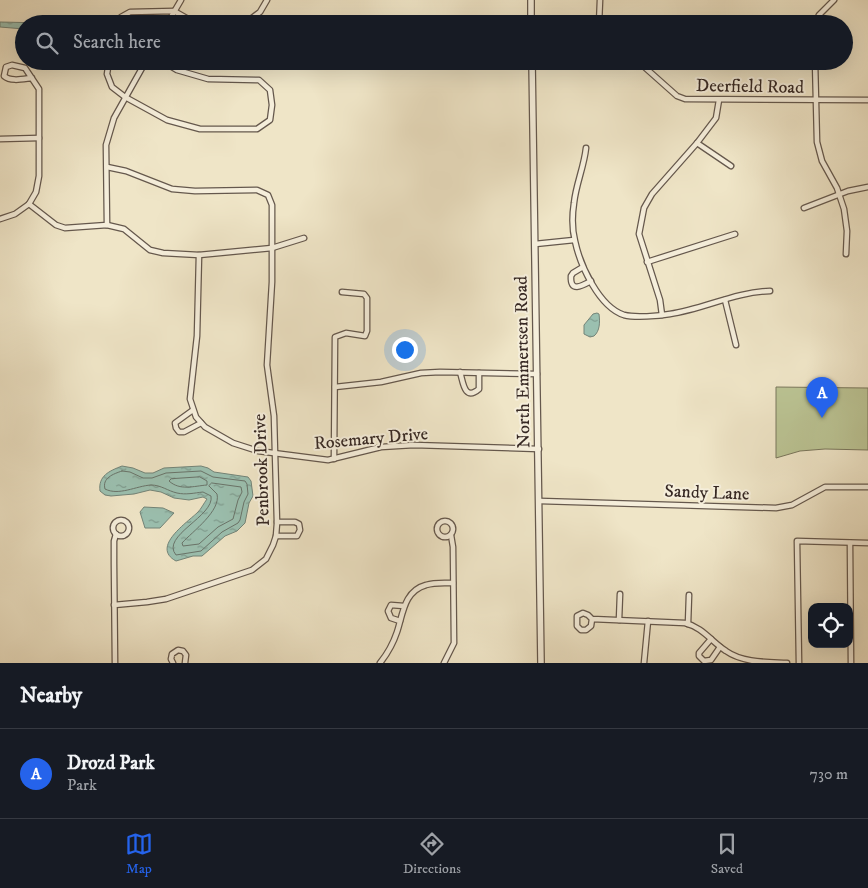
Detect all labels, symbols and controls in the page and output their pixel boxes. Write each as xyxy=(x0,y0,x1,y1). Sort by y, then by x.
search box xyxy=(15,15,853,70)
icon: search xyxy=(33,29,61,57)
text: Search here xyxy=(73,31,161,54)
street label: Deerfield Road xyxy=(696,75,804,99)
street label: North Emmertsen Road xyxy=(510,276,536,448)
your location xyxy=(392,337,418,363)
pin: A xyxy=(806,377,838,418)
street label: Penbrook Drive xyxy=(249,413,275,527)
street label: Rosemary Drive xyxy=(313,423,429,455)
street label: Sandy Lane xyxy=(664,481,750,505)
map controls xyxy=(808,603,853,648)
button: locate xyxy=(808,603,853,648)
text: Nearby xyxy=(20,683,82,709)
text: Drozd Park xyxy=(67,752,155,775)
text: A xyxy=(31,764,41,784)
text: 730 m xyxy=(810,764,848,784)
text: Park xyxy=(67,775,97,795)
tab: Map xyxy=(125,830,153,878)
tab: Directions xyxy=(403,830,461,878)
tab: Saved xyxy=(711,830,743,878)

